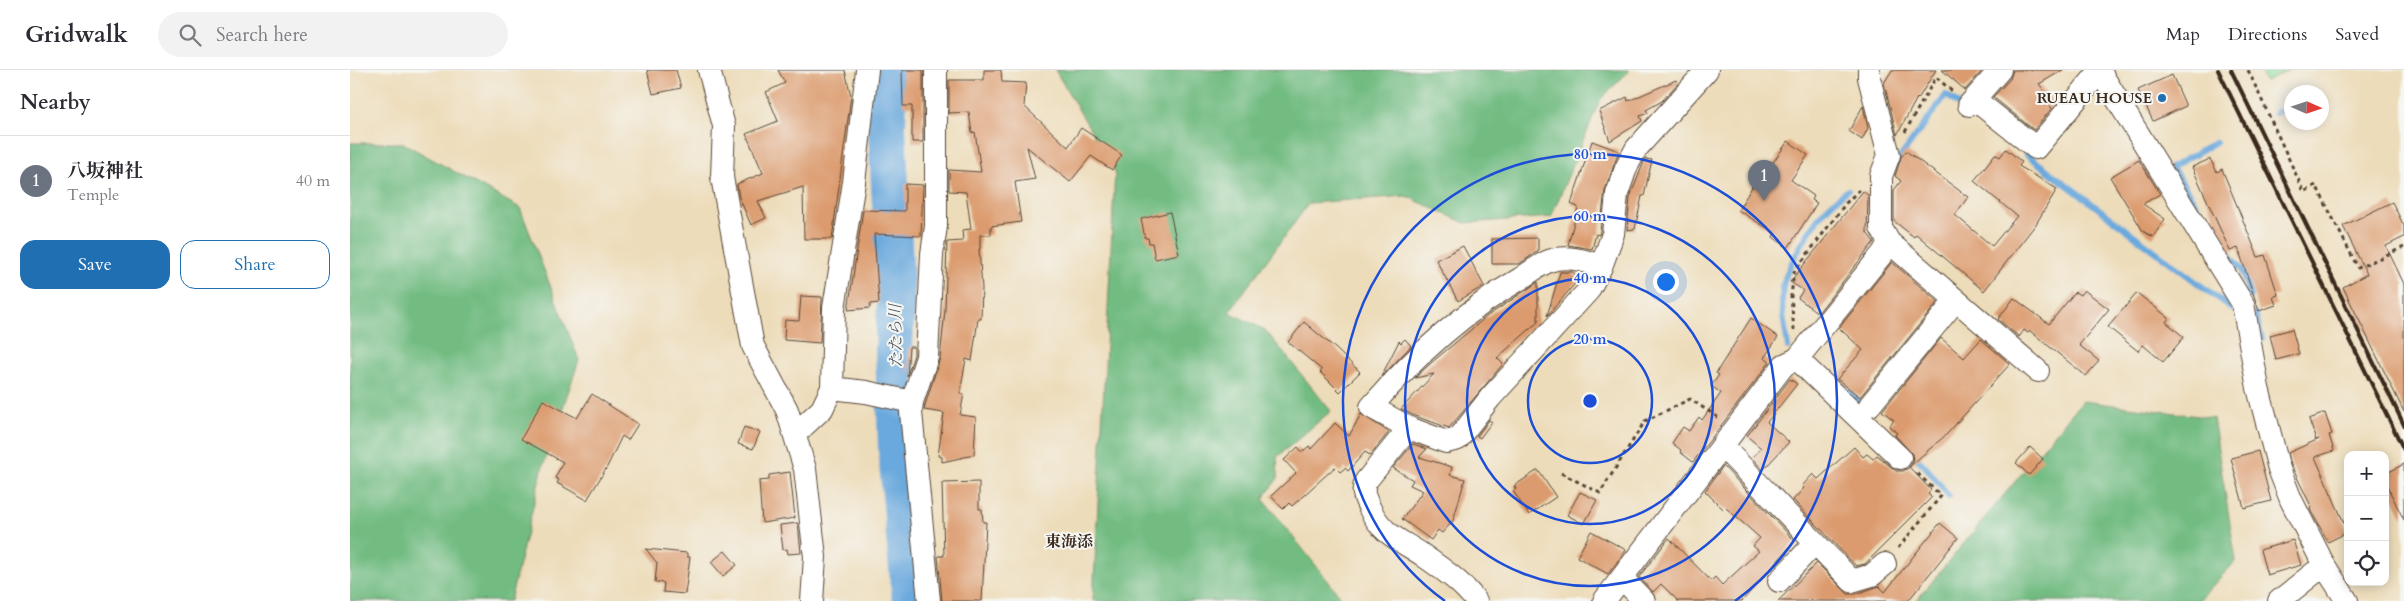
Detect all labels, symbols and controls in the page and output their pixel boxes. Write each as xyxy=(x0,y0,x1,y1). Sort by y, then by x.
search box xyxy=(158,12,508,57)
text: Gridwalk xyxy=(25,18,128,51)
icon: search xyxy=(176,21,204,49)
text: Search here xyxy=(216,22,308,48)
text: Map xyxy=(2166,22,2200,47)
text: Directions xyxy=(2228,22,2307,47)
text: Saved xyxy=(2335,22,2379,47)
north arrow xyxy=(2284,85,2329,130)
text: Nearby xyxy=(20,88,91,117)
place label: RUEAU HOUSE xyxy=(2037,88,2152,108)
marker: RUEAU HOUSE xyxy=(2156,92,2168,104)
text: 80 m xyxy=(1573,144,1607,164)
text: 八坂神社 xyxy=(67,158,143,184)
pin: 1 xyxy=(1748,160,1780,201)
text: 1 xyxy=(32,170,40,192)
text: 40 m xyxy=(296,170,330,192)
text: Temple xyxy=(67,184,119,206)
text: 60 m xyxy=(1573,206,1607,226)
button: Save xyxy=(20,240,170,289)
button: Share xyxy=(180,240,330,289)
text: 40 m xyxy=(1573,268,1607,288)
your location xyxy=(1653,269,1679,295)
water label: たたら川 xyxy=(884,302,908,368)
text: 20 m xyxy=(1573,329,1607,349)
centre of rings xyxy=(1581,392,1599,410)
map controls xyxy=(2344,451,2389,586)
button: + xyxy=(2344,451,2389,496)
button: − xyxy=(2344,496,2389,541)
district label: 東海添 xyxy=(1045,531,1093,553)
button: locate xyxy=(2344,541,2389,586)

